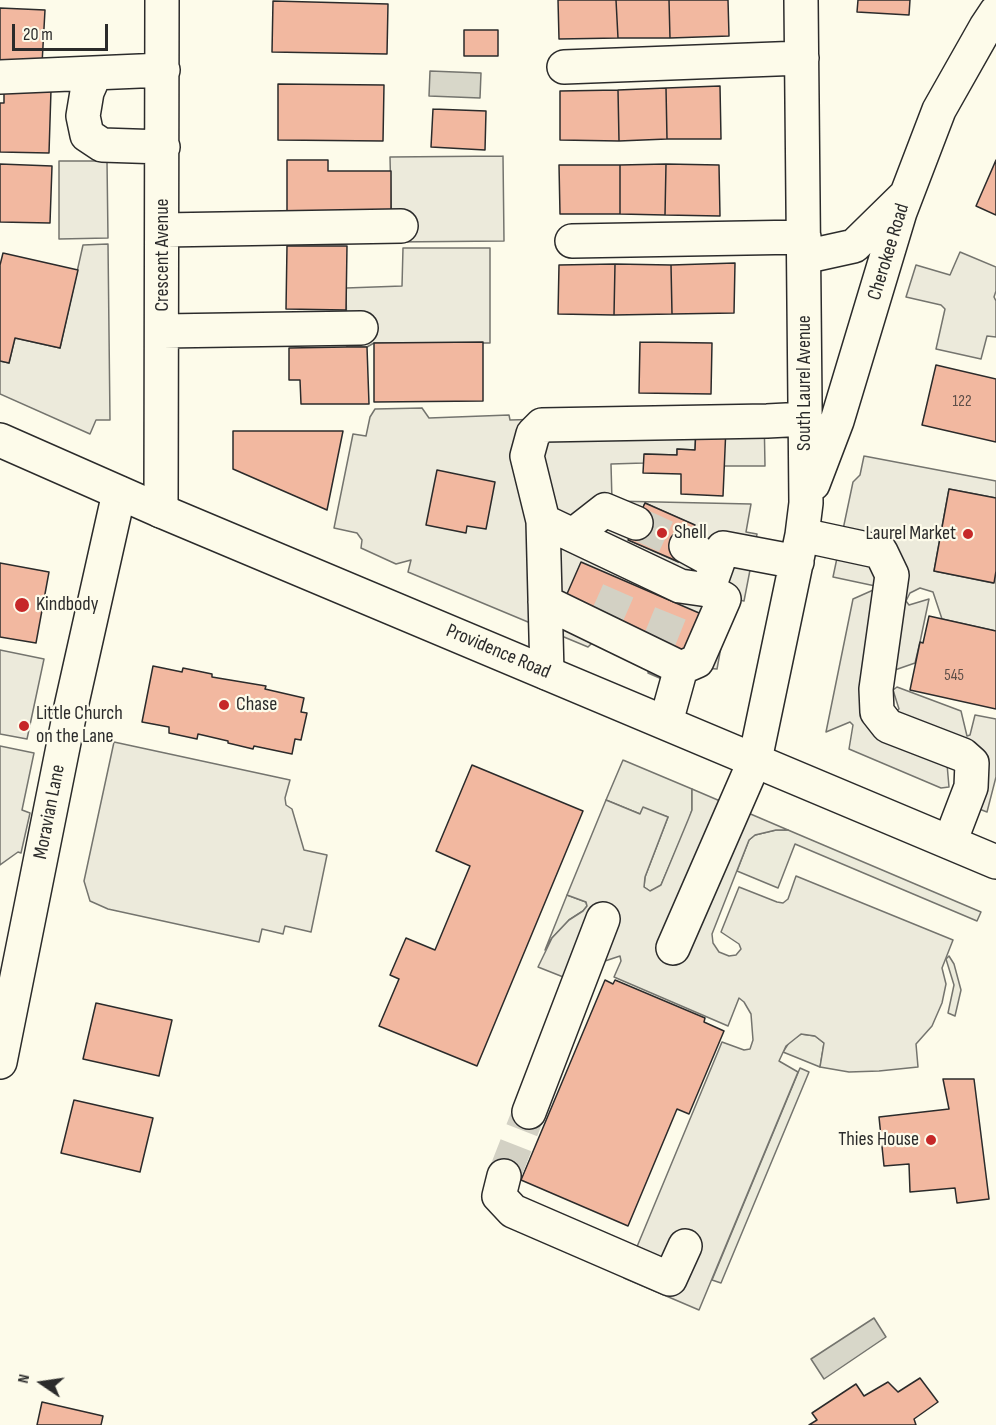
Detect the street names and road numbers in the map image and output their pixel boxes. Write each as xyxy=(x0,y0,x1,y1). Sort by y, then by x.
street label: Crescent Avenue xyxy=(151,198,175,312)
street label: Cherokee Road xyxy=(863,201,915,303)
street label: South Laurel Avenue xyxy=(793,315,817,451)
street label: Providence Road xyxy=(442,619,554,685)
street label: Moravian Lane xyxy=(29,763,71,861)

